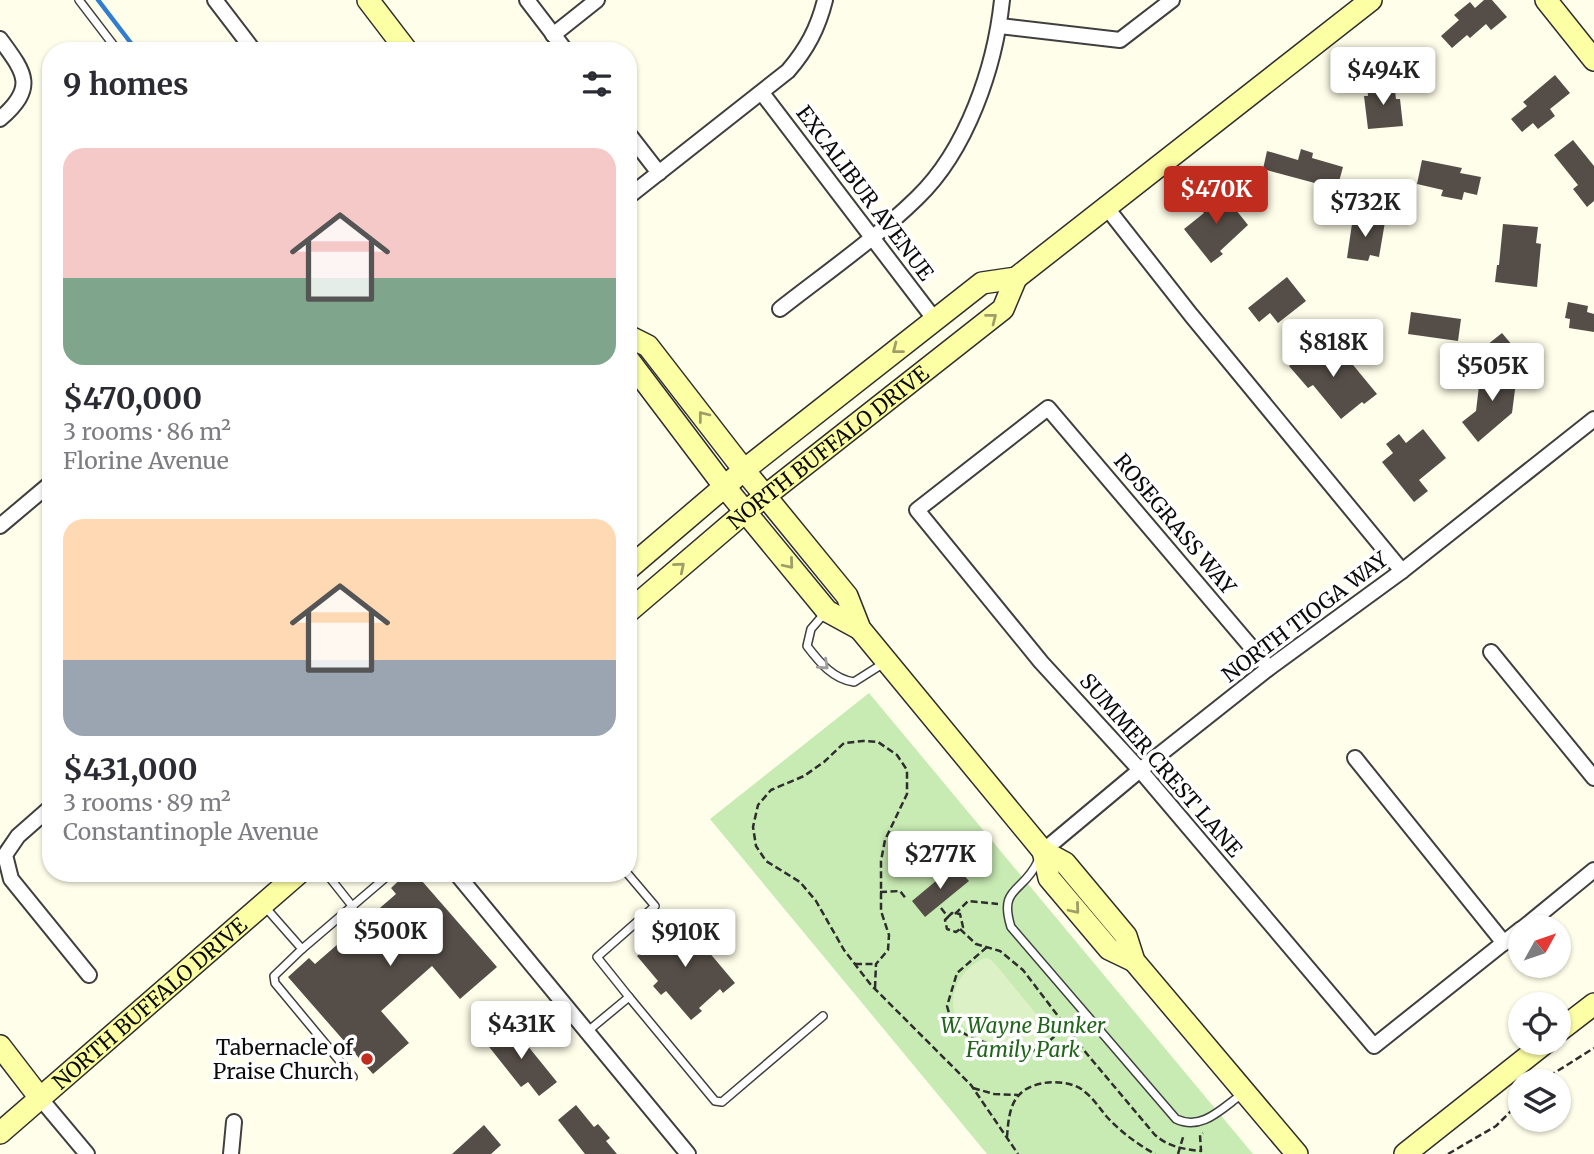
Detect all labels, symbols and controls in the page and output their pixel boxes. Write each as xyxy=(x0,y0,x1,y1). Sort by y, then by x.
pin: $494K xyxy=(1334,48,1432,107)
text: $494K xyxy=(1346,55,1420,84)
text: 9 homes xyxy=(63,65,189,103)
icon: filters xyxy=(578,65,616,103)
street label: EXCALIBUR AVENUE xyxy=(790,100,940,286)
pin: $470K xyxy=(1167,166,1265,226)
text: $470K xyxy=(1180,174,1252,203)
pin: $732K xyxy=(1316,180,1414,239)
text: $732K xyxy=(1330,187,1400,216)
icon: home xyxy=(277,194,403,320)
one-way arrow xyxy=(985,313,997,326)
pin: $818K xyxy=(1284,320,1382,379)
text: $818K xyxy=(1298,327,1368,356)
one-way arrow xyxy=(893,341,905,354)
pin: $505K xyxy=(1443,344,1541,403)
text: $505K xyxy=(1456,351,1528,380)
street label: NORTH BUFFALO DRIVE xyxy=(721,359,934,535)
text: $470,000 xyxy=(63,379,202,417)
one-way arrow xyxy=(698,411,711,424)
text: 3 rooms · 86 m² xyxy=(63,417,231,446)
text: Florine Avenue xyxy=(63,446,229,475)
street label: ROSEGRASS WAY xyxy=(1108,448,1242,600)
street label: NORTH TIOGA WAY xyxy=(1217,546,1394,688)
one-way arrow xyxy=(780,557,793,569)
one-way arrow xyxy=(672,563,685,575)
icon: home xyxy=(277,565,403,691)
one-way arrow xyxy=(816,657,829,670)
street label: SUMMER CREST LANE xyxy=(1074,668,1249,863)
text: $431,000 xyxy=(63,750,198,788)
text: 3 rooms · 89 m² xyxy=(63,788,231,817)
text: Constantinople Avenue xyxy=(63,817,318,846)
pin: $277K xyxy=(891,832,989,891)
text: $277K xyxy=(904,839,976,868)
one-way arrow xyxy=(1067,900,1079,913)
pin: $500K xyxy=(341,908,439,968)
pin: $910K xyxy=(636,909,734,969)
street label: NORTH BUFFALO DRIVE xyxy=(47,911,253,1095)
north arrow xyxy=(1508,915,1572,978)
map controls xyxy=(1508,915,1571,1132)
text: $500K xyxy=(353,916,427,945)
text: $910K xyxy=(650,917,720,946)
button: locate xyxy=(1508,992,1571,1055)
pin: $431K xyxy=(472,1002,570,1061)
text: $431K xyxy=(487,1009,555,1038)
park label: W. Wayne Bunker Family Park xyxy=(941,1012,1106,1063)
place label: Tabernacle of Praise Church xyxy=(213,1034,354,1085)
marker: Tabernacle of Praise Church xyxy=(359,1051,375,1067)
button: layers xyxy=(1508,1069,1571,1132)

